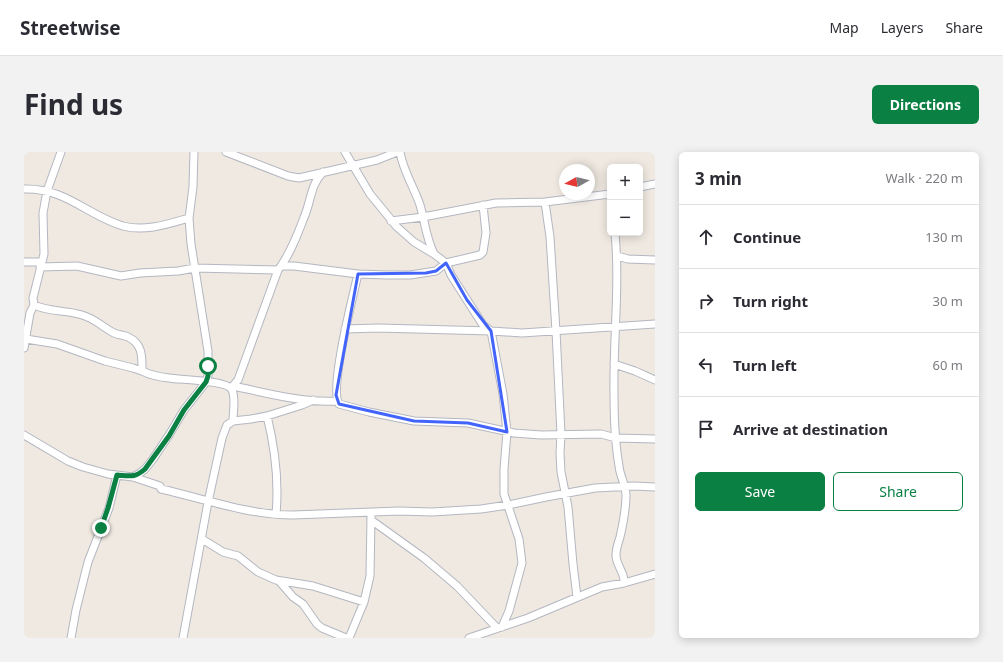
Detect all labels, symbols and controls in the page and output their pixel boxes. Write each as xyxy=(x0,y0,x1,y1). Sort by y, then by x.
text: Streetwise xyxy=(20,15,121,41)
text: Map xyxy=(830,18,859,37)
text: Layers xyxy=(881,18,923,37)
text: Share xyxy=(945,18,983,37)
text: Find us xyxy=(24,85,123,123)
button: Directions xyxy=(872,85,979,124)
north arrow xyxy=(559,164,595,200)
map controls xyxy=(607,164,643,236)
button: + xyxy=(607,164,643,200)
text: 3 min xyxy=(695,167,742,190)
text: Walk · 220 m xyxy=(885,169,963,187)
button: − xyxy=(607,200,643,236)
icon: ahead xyxy=(695,226,717,248)
text: Continue xyxy=(733,227,801,247)
text: 130 m xyxy=(925,228,963,246)
icon: right xyxy=(695,290,717,312)
text: Turn right xyxy=(733,291,808,311)
text: 30 m xyxy=(933,292,963,310)
icon: left xyxy=(695,354,717,376)
text: Turn left xyxy=(733,355,797,375)
text: 60 m xyxy=(933,356,963,374)
route start xyxy=(199,357,217,375)
icon: arrive xyxy=(695,418,717,440)
text: Arrive at destination xyxy=(733,419,888,439)
button: Save xyxy=(695,472,825,511)
button: Share xyxy=(833,472,963,511)
route end xyxy=(92,519,110,537)

